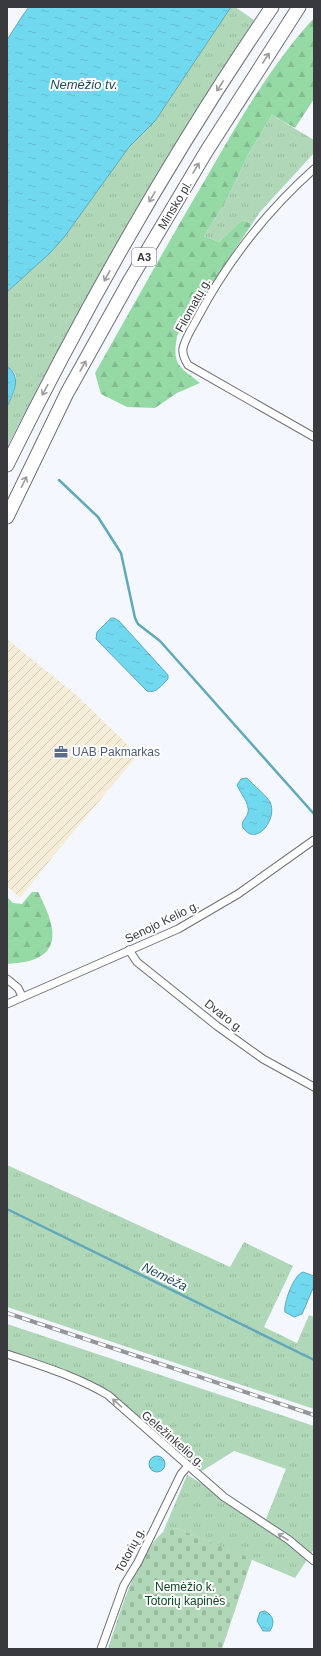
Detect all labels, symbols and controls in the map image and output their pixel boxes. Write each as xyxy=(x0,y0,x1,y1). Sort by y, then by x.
one-way arrow xyxy=(262,52,270,64)
water label: Nemėžio tv. xyxy=(50,77,118,92)
one-way arrow xyxy=(216,80,224,91)
one-way arrow xyxy=(193,162,201,174)
street label: Minsko pl. xyxy=(155,178,195,232)
one-way arrow xyxy=(148,191,156,203)
road number: A3 xyxy=(132,248,156,266)
one-way arrow xyxy=(103,270,111,282)
street label: Filomatų g. xyxy=(172,276,214,334)
one-way arrow xyxy=(79,360,87,372)
one-way arrow xyxy=(41,384,48,396)
one-way arrow xyxy=(21,476,28,488)
office icon: UAB Pakmarkas xyxy=(53,744,69,760)
place label: UAB Pakmarkas xyxy=(72,745,160,759)
street label: Senojo Kelio g. xyxy=(123,898,201,946)
street label: Dvaro g. xyxy=(202,997,246,1035)
water label: Nemėža xyxy=(140,1259,190,1294)
one-way arrow xyxy=(111,1399,122,1408)
street label: Geležinkelio g. xyxy=(139,1408,207,1470)
street label: Totorių g. xyxy=(112,1525,148,1575)
one-way arrow xyxy=(278,1533,289,1541)
park label: Nemėžio k. Totorių kapinės xyxy=(145,1580,225,1608)

